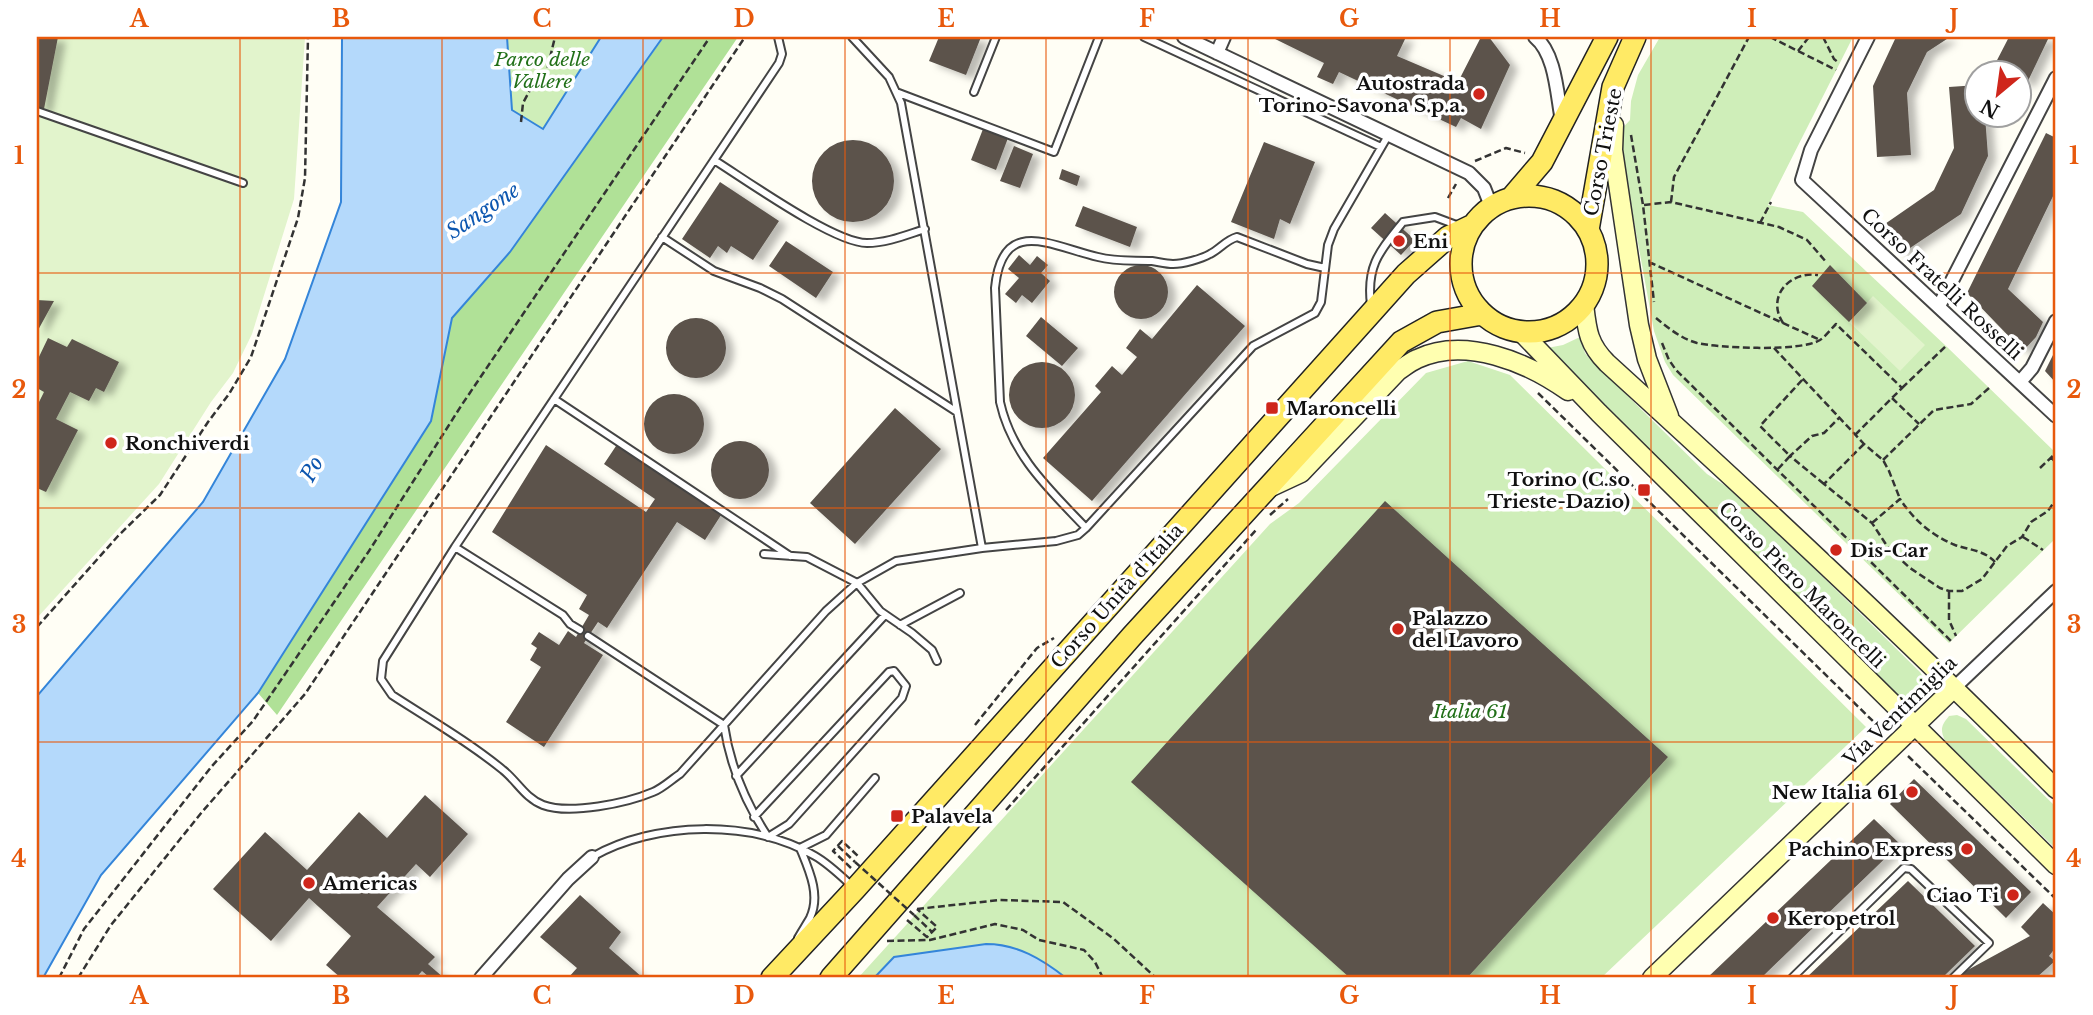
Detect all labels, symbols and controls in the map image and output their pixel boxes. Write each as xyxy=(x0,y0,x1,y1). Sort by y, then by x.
text: A xyxy=(129,5,150,33)
text: B xyxy=(332,5,350,33)
text: C xyxy=(533,5,551,33)
text: D xyxy=(733,5,755,33)
text: E xyxy=(937,5,955,33)
text: F xyxy=(1139,5,1155,33)
text: G xyxy=(1339,5,1359,33)
text: H xyxy=(1539,5,1561,33)
text: I xyxy=(1747,5,1757,33)
text: J xyxy=(1945,5,1959,33)
park label: Parco delle Vallere xyxy=(493,48,590,93)
north arrow xyxy=(1964,60,2034,130)
place label: Autostrada Torino-Savona S.p.a. xyxy=(1259,72,1465,117)
marker: Autostrada Torino-Savona S.p.a. xyxy=(1471,86,1487,102)
street label: Corso Trieste xyxy=(1579,86,1627,218)
text: N xyxy=(1976,94,2003,123)
text: 1 xyxy=(14,142,24,170)
text: 1 xyxy=(2069,142,2079,170)
water label: Sangone xyxy=(441,177,525,245)
street label: Corso Fratelli Rosselli xyxy=(1857,203,2028,365)
place label: Eni xyxy=(1413,230,1448,253)
marker: Eni xyxy=(1391,233,1407,249)
text: 2 xyxy=(12,376,26,404)
text: 2 xyxy=(2067,376,2081,404)
place label: Maroncelli xyxy=(1286,397,1397,420)
marker: Maroncelli xyxy=(1264,400,1280,416)
place label: Ronchiverdi xyxy=(125,432,250,455)
marker: Ronchiverdi xyxy=(103,435,119,451)
water label: Po xyxy=(294,452,329,487)
place label: Torino (C.so Trieste-Dazio) xyxy=(1487,468,1630,513)
marker: Torino (C.so Trieste-Dazio) xyxy=(1636,482,1652,498)
street label: Corso Piero Maroncelli xyxy=(1714,497,1890,673)
street label: Corso Unità d'Italia xyxy=(1046,519,1188,673)
place label: Dis-Car xyxy=(1850,539,1928,562)
marker: Dis-Car xyxy=(1828,542,1844,558)
place label: Palazzo del Lavoro xyxy=(1412,607,1519,652)
text: 3 xyxy=(12,611,26,639)
text: 3 xyxy=(2067,611,2081,639)
marker: Palazzo del Lavoro xyxy=(1390,621,1406,637)
street label: Via Ventimiglia xyxy=(1838,651,1962,772)
park label: Italia 61 xyxy=(1432,700,1507,723)
place label: New Italia 61 xyxy=(1772,781,1898,804)
marker: New Italia 61 xyxy=(1904,784,1920,800)
place label: Palavela xyxy=(911,805,993,828)
marker: Palavela xyxy=(889,808,905,824)
place label: Pachino Express xyxy=(1788,838,1953,861)
marker: Pachino Express xyxy=(1959,841,1975,857)
text: 4 xyxy=(11,845,27,873)
text: 4 xyxy=(2066,845,2082,873)
place label: Americas xyxy=(322,872,417,895)
marker: Americas xyxy=(301,875,317,891)
place label: Ciao Ti xyxy=(1926,884,1999,907)
marker: Ciao Ti xyxy=(2005,887,2021,903)
place label: Keropetrol xyxy=(1787,907,1896,930)
marker: Keropetrol xyxy=(1765,910,1781,926)
text: A xyxy=(129,982,150,1010)
text: B xyxy=(332,982,350,1010)
text: C xyxy=(533,982,551,1010)
text: D xyxy=(733,982,755,1010)
text: E xyxy=(937,982,955,1010)
text: F xyxy=(1139,982,1155,1010)
text: G xyxy=(1339,982,1359,1010)
text: H xyxy=(1539,982,1561,1010)
text: I xyxy=(1747,982,1757,1010)
text: J xyxy=(1945,982,1959,1010)

